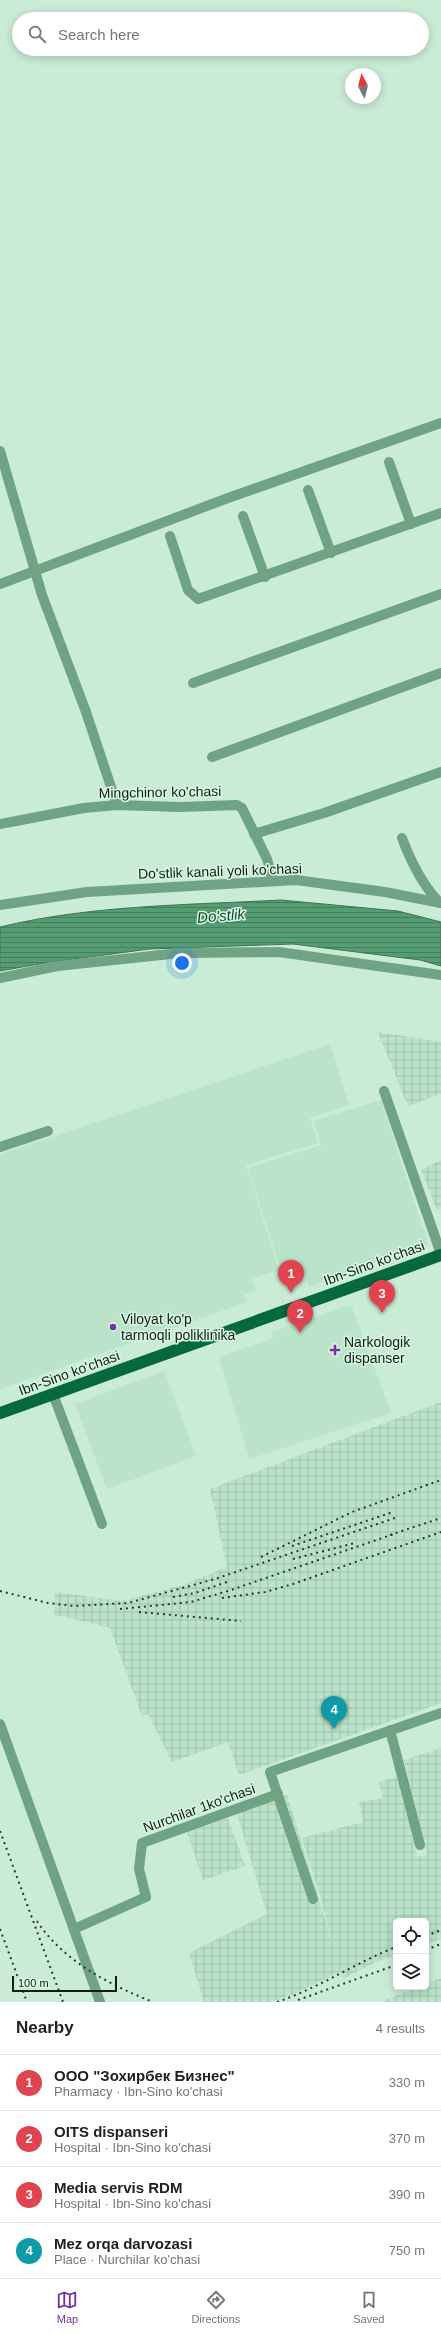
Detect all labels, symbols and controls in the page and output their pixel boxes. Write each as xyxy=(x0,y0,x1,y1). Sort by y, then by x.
search box xyxy=(12,12,429,56)
icon: search xyxy=(26,23,48,45)
text: Search here xyxy=(58,26,140,43)
north arrow xyxy=(345,68,381,104)
street label: Mingchinor ko'chasi xyxy=(99,783,221,801)
street label: Do'stlik kanali yoli ko'chasi xyxy=(138,860,302,882)
water label: Do'stlik xyxy=(196,905,247,926)
your location xyxy=(172,953,192,973)
street label: Ibn-Sino ko'chasi xyxy=(321,1237,427,1289)
pin: 1 xyxy=(278,1260,304,1293)
pin: 3 xyxy=(369,1280,395,1313)
pin: 2 xyxy=(287,1300,313,1333)
place label: Viloyat ko'p tarmoqli poliklinika xyxy=(121,1311,236,1343)
marker: Viloyat ko'p tarmoqli poliklinika xyxy=(108,1322,118,1332)
place label: Narkologik dispanser xyxy=(344,1334,411,1366)
marker: Narkologik dispanser xyxy=(329,1344,341,1356)
street label: Ibn-Sino ko'chasi xyxy=(16,1347,122,1399)
pin: 4 xyxy=(321,1696,347,1729)
street label: Nurchilar 1ko'chasi xyxy=(141,1780,257,1836)
map controls xyxy=(393,1918,429,1990)
button: locate xyxy=(393,1918,429,1954)
button: layers xyxy=(393,1954,429,1990)
scale bar xyxy=(12,1974,117,1993)
text: 100 m xyxy=(18,1977,49,1989)
text: Nearby xyxy=(16,2018,74,2037)
text: 4 results xyxy=(376,2021,425,2036)
text: ООО "Зохирбек Бизнес" xyxy=(54,2067,235,2084)
text: 1 xyxy=(25,2075,33,2090)
text: 330 m xyxy=(389,2075,425,2090)
text: Pharmacy · Ibn-Sino ko'chasi xyxy=(54,2084,223,2099)
text: OITS dispanseri xyxy=(54,2123,168,2140)
text: 2 xyxy=(25,2131,33,2146)
text: 370 m xyxy=(389,2131,425,2146)
text: Hospital · Ibn-Sino ko'chasi xyxy=(54,2140,211,2155)
text: Media servis RDM xyxy=(54,2179,182,2196)
text: 3 xyxy=(25,2187,33,2202)
text: 390 m xyxy=(389,2187,425,2202)
text: Hospital · Ibn-Sino ko'chasi xyxy=(54,2196,211,2211)
text: Mez orqa darvozasi xyxy=(54,2235,192,2252)
text: 4 xyxy=(25,2243,33,2258)
text: 750 m xyxy=(389,2243,425,2258)
text: Place · Nurchilar ko'chasi xyxy=(54,2252,200,2267)
tab: Map xyxy=(56,2289,78,2325)
tab: Directions xyxy=(191,2289,240,2325)
tab: Saved xyxy=(353,2289,384,2325)

